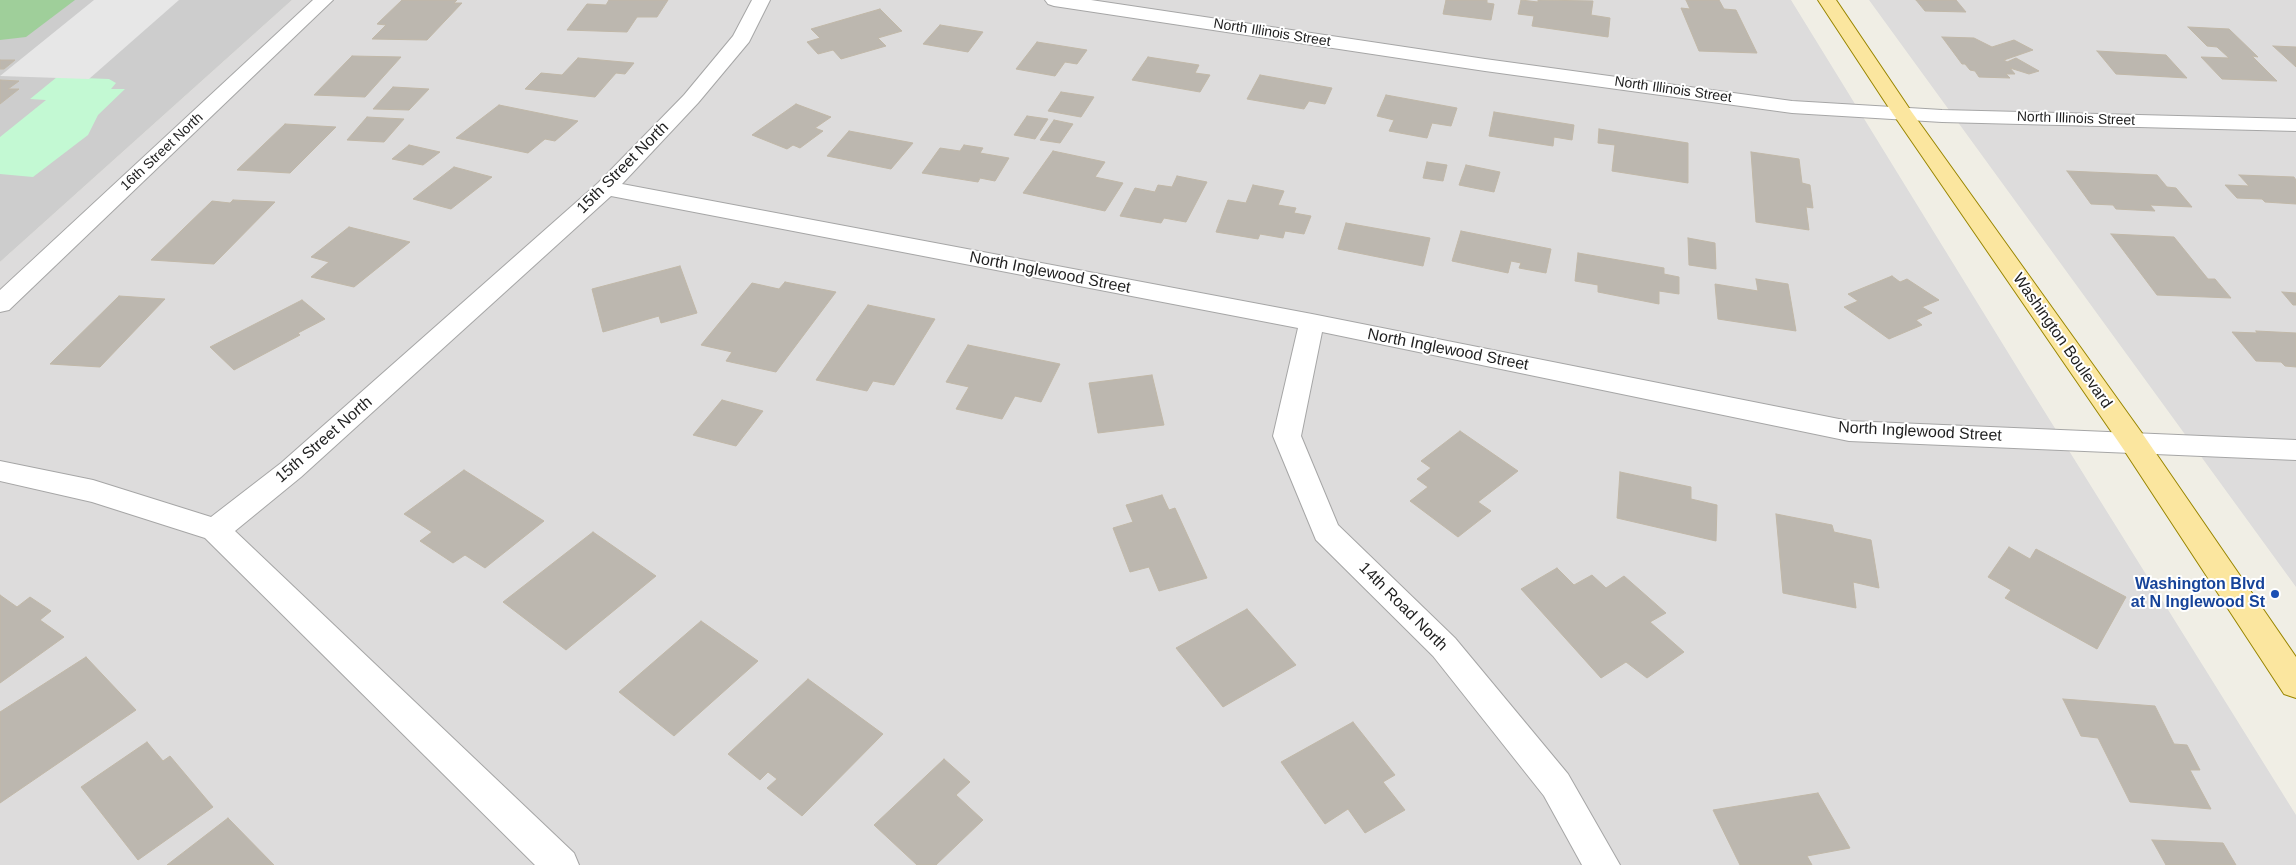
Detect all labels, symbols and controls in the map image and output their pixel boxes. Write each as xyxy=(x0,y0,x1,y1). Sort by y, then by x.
street label: North Illinois Street xyxy=(1212,15,1332,51)
street label: North Illinois Street xyxy=(1613,73,1733,107)
street label: North Illinois Street xyxy=(2017,109,2135,129)
street label: 16th Street North xyxy=(117,110,207,194)
street label: 15th Street North xyxy=(573,118,673,218)
street label: North Inglewood Street xyxy=(968,248,1132,298)
street label: Washington Boulevard xyxy=(2008,270,2116,412)
street label: North Inglewood Street xyxy=(1366,325,1530,375)
street label: 15th Street North xyxy=(272,393,376,487)
street label: North Inglewood Street xyxy=(1838,418,2002,446)
street label: 14th Road North xyxy=(1355,559,1451,655)
place label: Washington Blvd at N Inglewood St xyxy=(2131,575,2265,613)
marker: Washington Blvd at N Inglewood St xyxy=(2269,588,2281,600)

